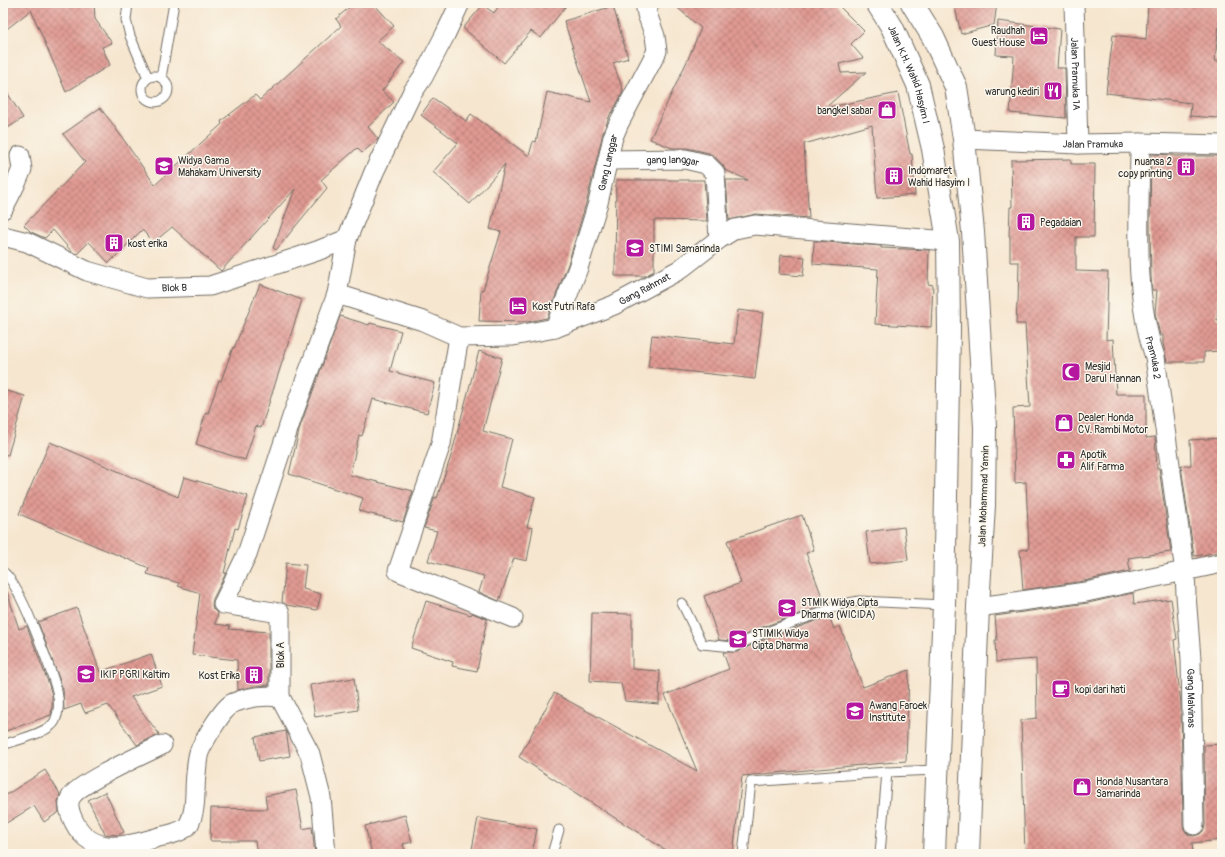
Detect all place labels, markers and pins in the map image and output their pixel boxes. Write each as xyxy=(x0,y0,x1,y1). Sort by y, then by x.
place label: Raudhah Guest House xyxy=(972,25,1025,49)
hotel icon: Raudhah Guest House xyxy=(1028,25,1050,47)
restaurant icon: warung kediri xyxy=(1042,80,1064,102)
place label: warung kediri xyxy=(985,86,1039,98)
shop icon: bangkel sabar xyxy=(876,99,898,121)
place label: bangkel sabar xyxy=(817,105,873,117)
school or university icon: Widya Gama Mahakam University xyxy=(153,155,175,177)
place label: Widya Gama Mahakam University xyxy=(178,155,262,179)
place label: nuansa 2 copy printing xyxy=(1118,156,1172,180)
building icon: nuansa 2 copy printing xyxy=(1175,156,1197,178)
building icon: Indomaret Wahid Hasyim I xyxy=(883,165,905,187)
place label: Indomaret Wahid Hasyim I xyxy=(908,165,970,189)
building icon: Pegadaian xyxy=(1015,211,1037,233)
place label: Pegadaian xyxy=(1040,217,1082,229)
building icon: kost erika xyxy=(103,232,125,254)
school or university icon: STIMI Samarinda xyxy=(624,237,646,259)
place label: kost erika xyxy=(128,238,168,250)
place label: STIMI Samarinda xyxy=(649,243,720,255)
hotel icon: Kost Putri Rafa xyxy=(507,295,529,317)
place label: Kost Putri Rafa xyxy=(532,301,595,313)
mosque icon: Mesjid Darul Hannan xyxy=(1060,361,1082,383)
place label: Mesjid Darul Hannan xyxy=(1085,361,1141,385)
shop icon: Dealer Honda CV. Rambi Motor xyxy=(1053,412,1075,434)
place label: Dealer Honda CV. Rambi Motor xyxy=(1078,412,1148,436)
pharmacy icon: Apotik Alif Farma xyxy=(1055,449,1077,471)
place label: Apotik Alif Farma xyxy=(1080,449,1124,473)
school or university icon: STMIK Widya Cipta Dharma (WICIDA) xyxy=(776,597,798,619)
place label: STMIK Widya Cipta Dharma (WICIDA) xyxy=(801,597,879,621)
school or university icon: STIMIK Widya Cipta Dharma xyxy=(727,628,749,650)
place label: STIMIK Widya Cipta Dharma xyxy=(752,628,809,652)
school or university icon: IKIP PGRI Kaltim xyxy=(75,663,97,685)
building icon: Kost Erika xyxy=(243,664,265,686)
place label: IKIP PGRI Kaltim xyxy=(100,669,170,681)
place label: Kost Erika xyxy=(199,670,240,682)
cafe icon: kopi dari hati xyxy=(1050,678,1072,700)
place label: kopi dari hati xyxy=(1075,684,1125,696)
school or university icon: Awang Faroek Institute xyxy=(844,700,866,722)
place label: Awang Faroek Institute xyxy=(869,700,928,724)
shop icon: Honda Nusantara Samarinda xyxy=(1071,776,1093,798)
place label: Honda Nusantara Samarinda xyxy=(1096,776,1168,800)

